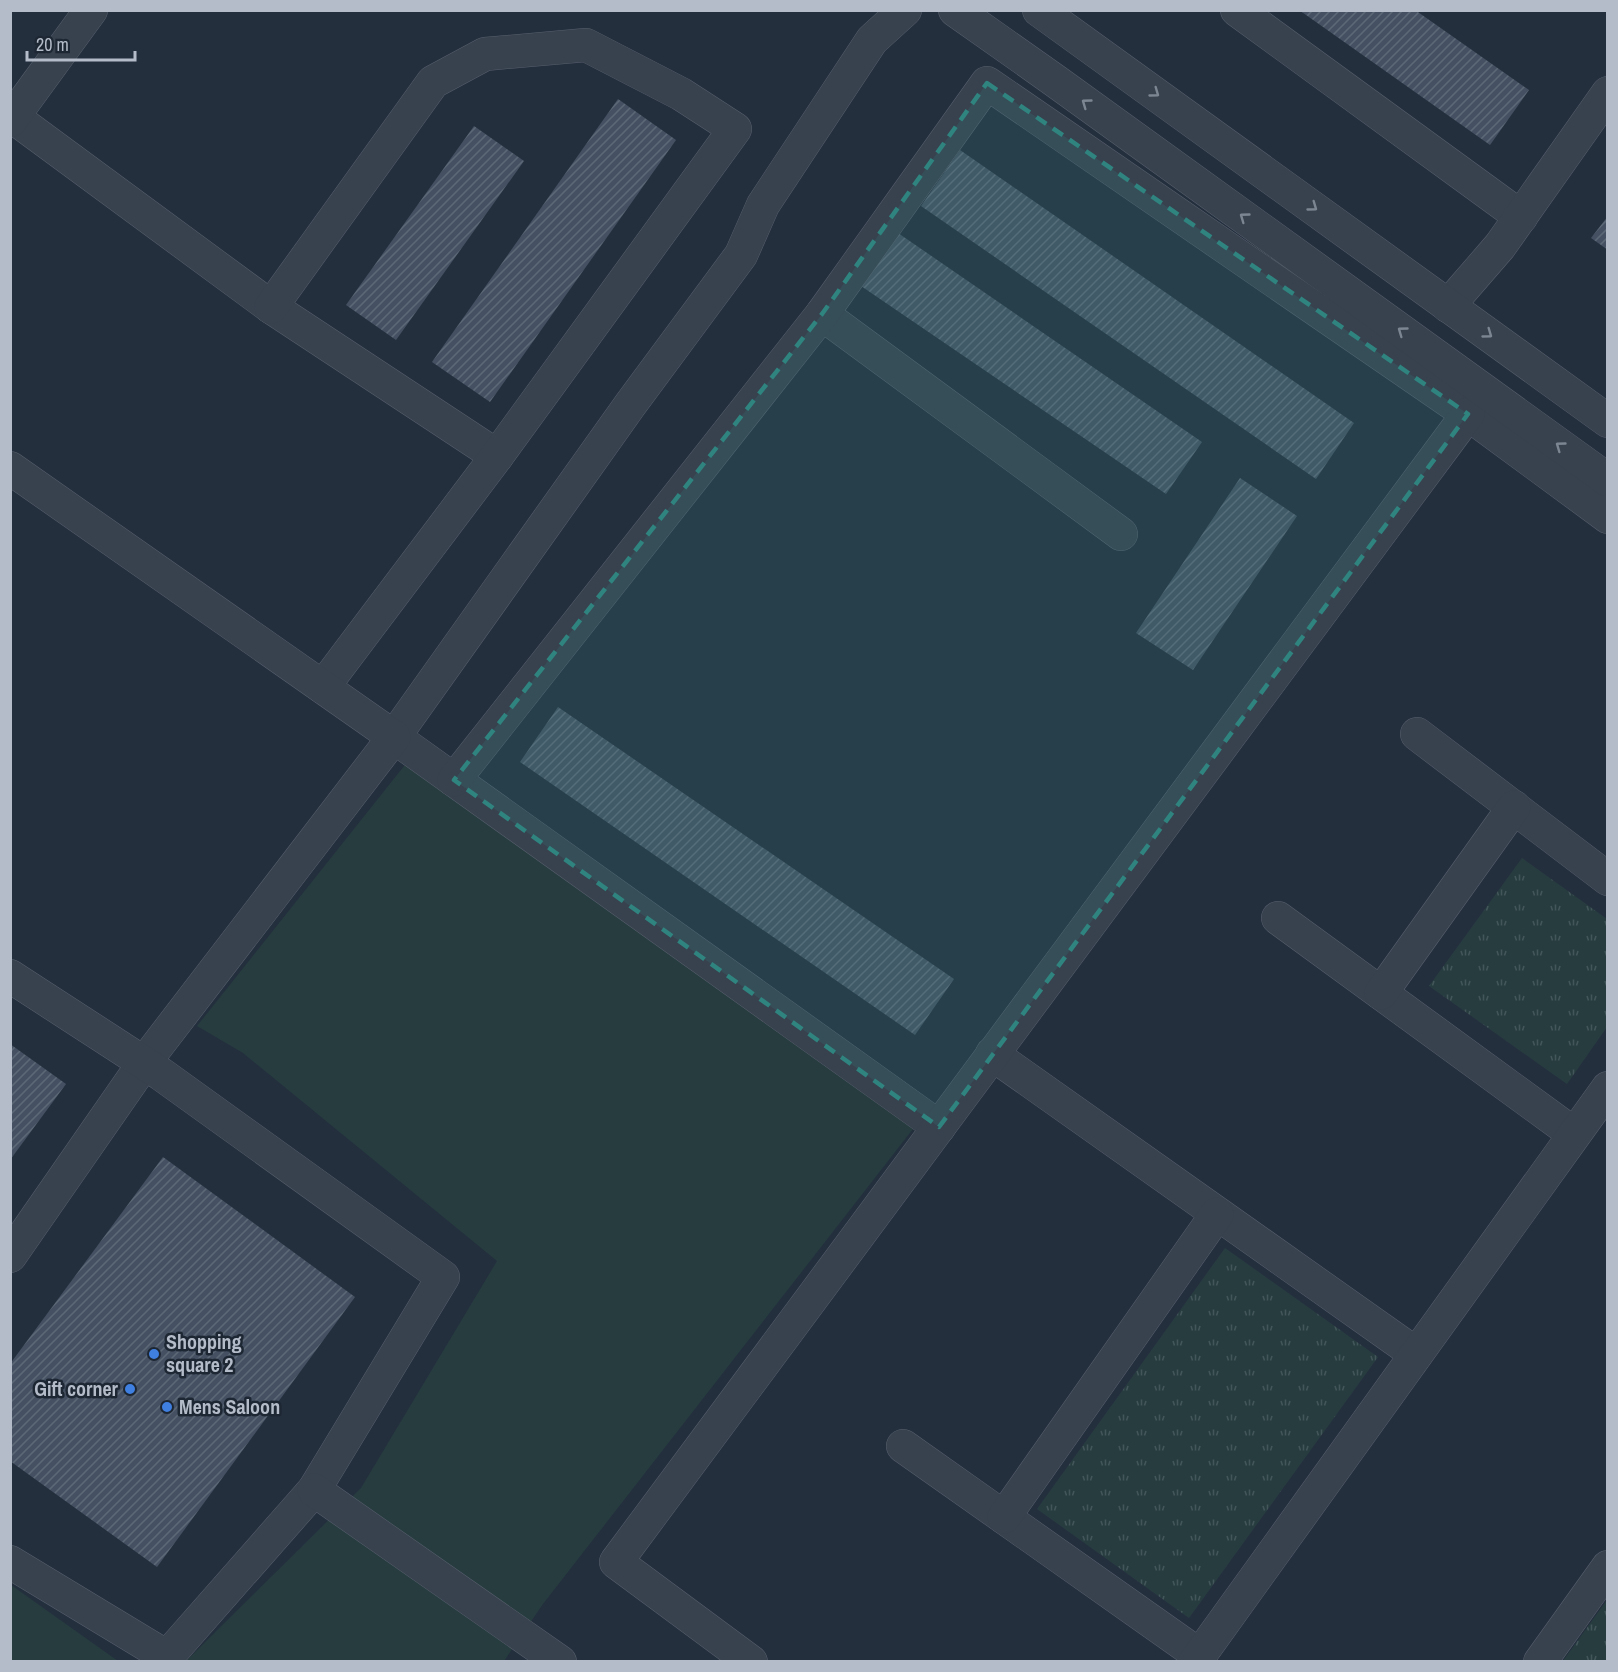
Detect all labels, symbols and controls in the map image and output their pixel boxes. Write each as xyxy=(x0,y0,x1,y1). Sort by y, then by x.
scale bar xyxy=(27,24,135,62)
text: 20 m xyxy=(36,32,69,57)
one-way arrow xyxy=(1148,86,1159,97)
one-way arrow xyxy=(1082,99,1093,110)
one-way arrow xyxy=(1306,200,1317,211)
one-way arrow xyxy=(1240,213,1251,224)
one-way arrow xyxy=(1481,327,1492,338)
one-way arrow xyxy=(1398,328,1409,339)
one-way arrow xyxy=(1556,442,1567,453)
place label: Shopping square 2 xyxy=(166,1328,242,1378)
marker: Shopping square 2 xyxy=(147,1347,161,1361)
place label: Gift corner xyxy=(34,1375,119,1402)
marker: Gift corner xyxy=(123,1382,137,1396)
place label: Mens Saloon xyxy=(179,1393,280,1420)
marker: Mens Saloon xyxy=(160,1400,174,1414)

